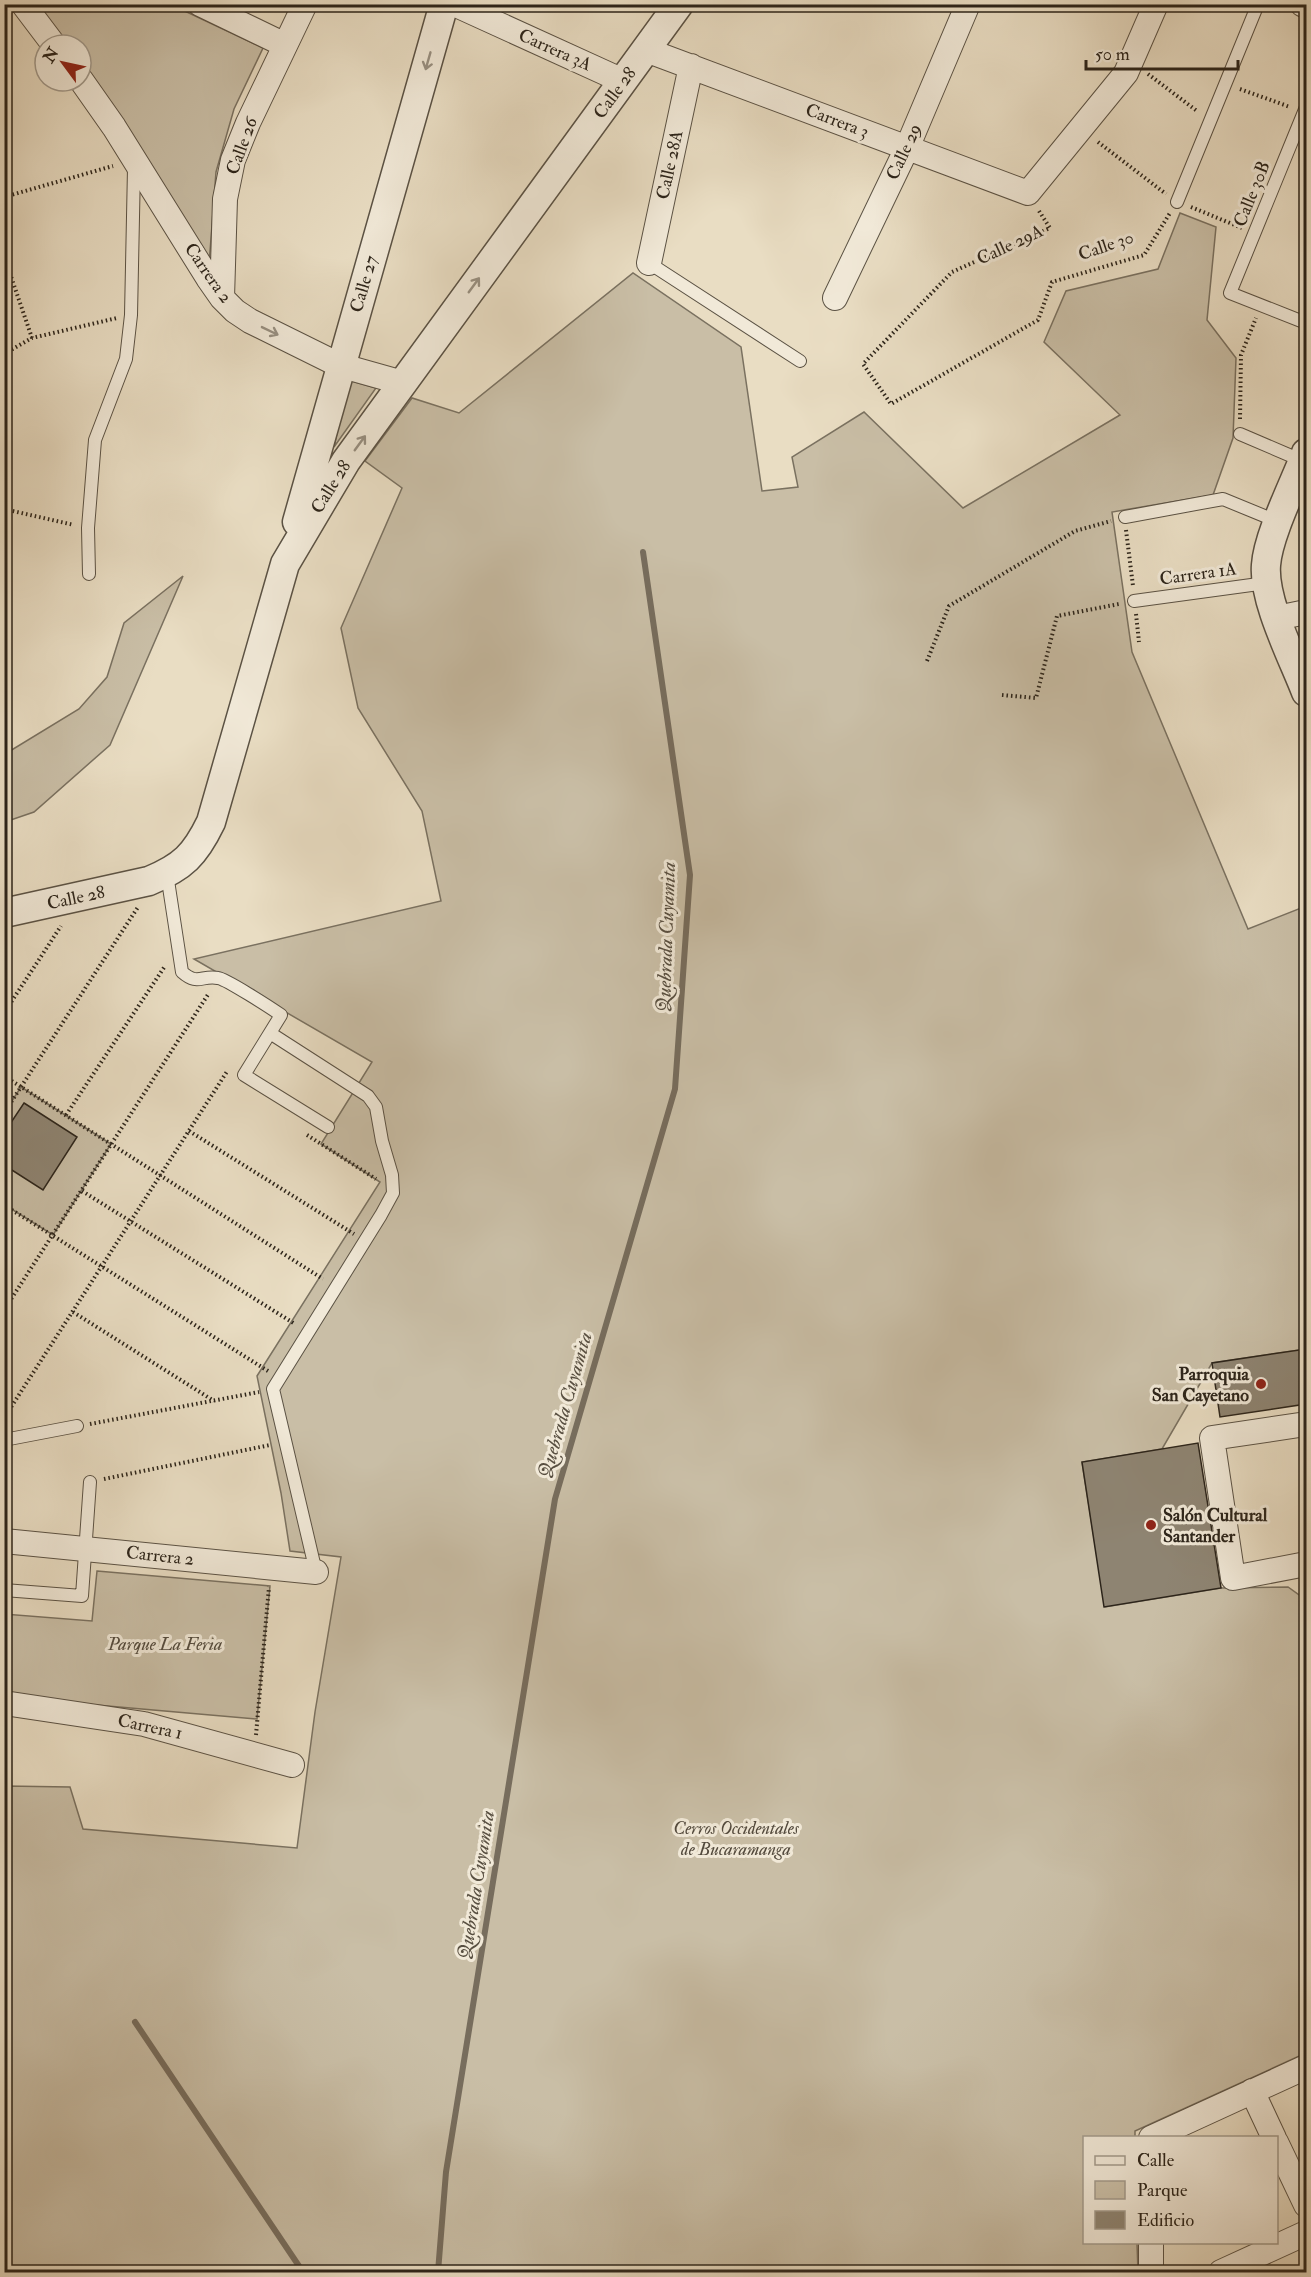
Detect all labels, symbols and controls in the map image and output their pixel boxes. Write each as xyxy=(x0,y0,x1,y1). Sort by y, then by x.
street label: Carrera 3A xyxy=(515,24,596,77)
north arrow xyxy=(33,33,93,93)
scale bar xyxy=(1086,33,1238,71)
text: N xyxy=(38,43,64,68)
text: 50 m xyxy=(1095,43,1130,66)
one-way arrow xyxy=(422,51,433,70)
street label: Calle 28 xyxy=(588,63,642,123)
street label: Carrera 3 xyxy=(802,98,872,144)
street label: Calle 26 xyxy=(221,113,263,178)
street label: Calle 29 xyxy=(881,120,927,184)
street label: Calle 28A xyxy=(651,128,689,202)
street label: Calle 30B xyxy=(1228,158,1276,230)
street label: Calle 29A xyxy=(973,219,1047,270)
street label: Calle 30 xyxy=(1075,226,1137,266)
street label: Carrera 2 xyxy=(179,238,237,308)
street label: Calle 27 xyxy=(345,253,383,315)
one-way arrow xyxy=(468,277,481,293)
one-way arrow xyxy=(260,325,278,337)
one-way arrow xyxy=(353,435,366,451)
street label: Calle 28 xyxy=(306,456,356,518)
street label: Carrera 1A xyxy=(1158,557,1238,591)
water label: Quebrada Cuyamita xyxy=(651,861,682,1013)
street label: Calle 28 xyxy=(45,881,107,915)
water label: Quebrada Cuyamita xyxy=(532,1329,599,1481)
place label: Parroquia San Cayetano xyxy=(1152,1363,1250,1407)
marker: Parroquia San Cayetano xyxy=(1254,1377,1268,1391)
place label: Salón Cultural Santander xyxy=(1163,1504,1268,1548)
marker: Salón Cultural Santander xyxy=(1144,1518,1158,1532)
street label: Carrera 2 xyxy=(125,1541,195,1571)
park label: Parque La Feria xyxy=(107,1633,222,1656)
street label: Carrera 1 xyxy=(115,1709,185,1745)
water label: Quebrada Cuyamita xyxy=(452,1809,501,1961)
park label: Cerros Occidentales de Bucaramanga xyxy=(673,1817,800,1861)
legend xyxy=(1083,2136,1278,2244)
text: Calle xyxy=(1137,2149,1175,2172)
text: Parque xyxy=(1137,2179,1188,2202)
text: Edificio xyxy=(1137,2209,1194,2232)

